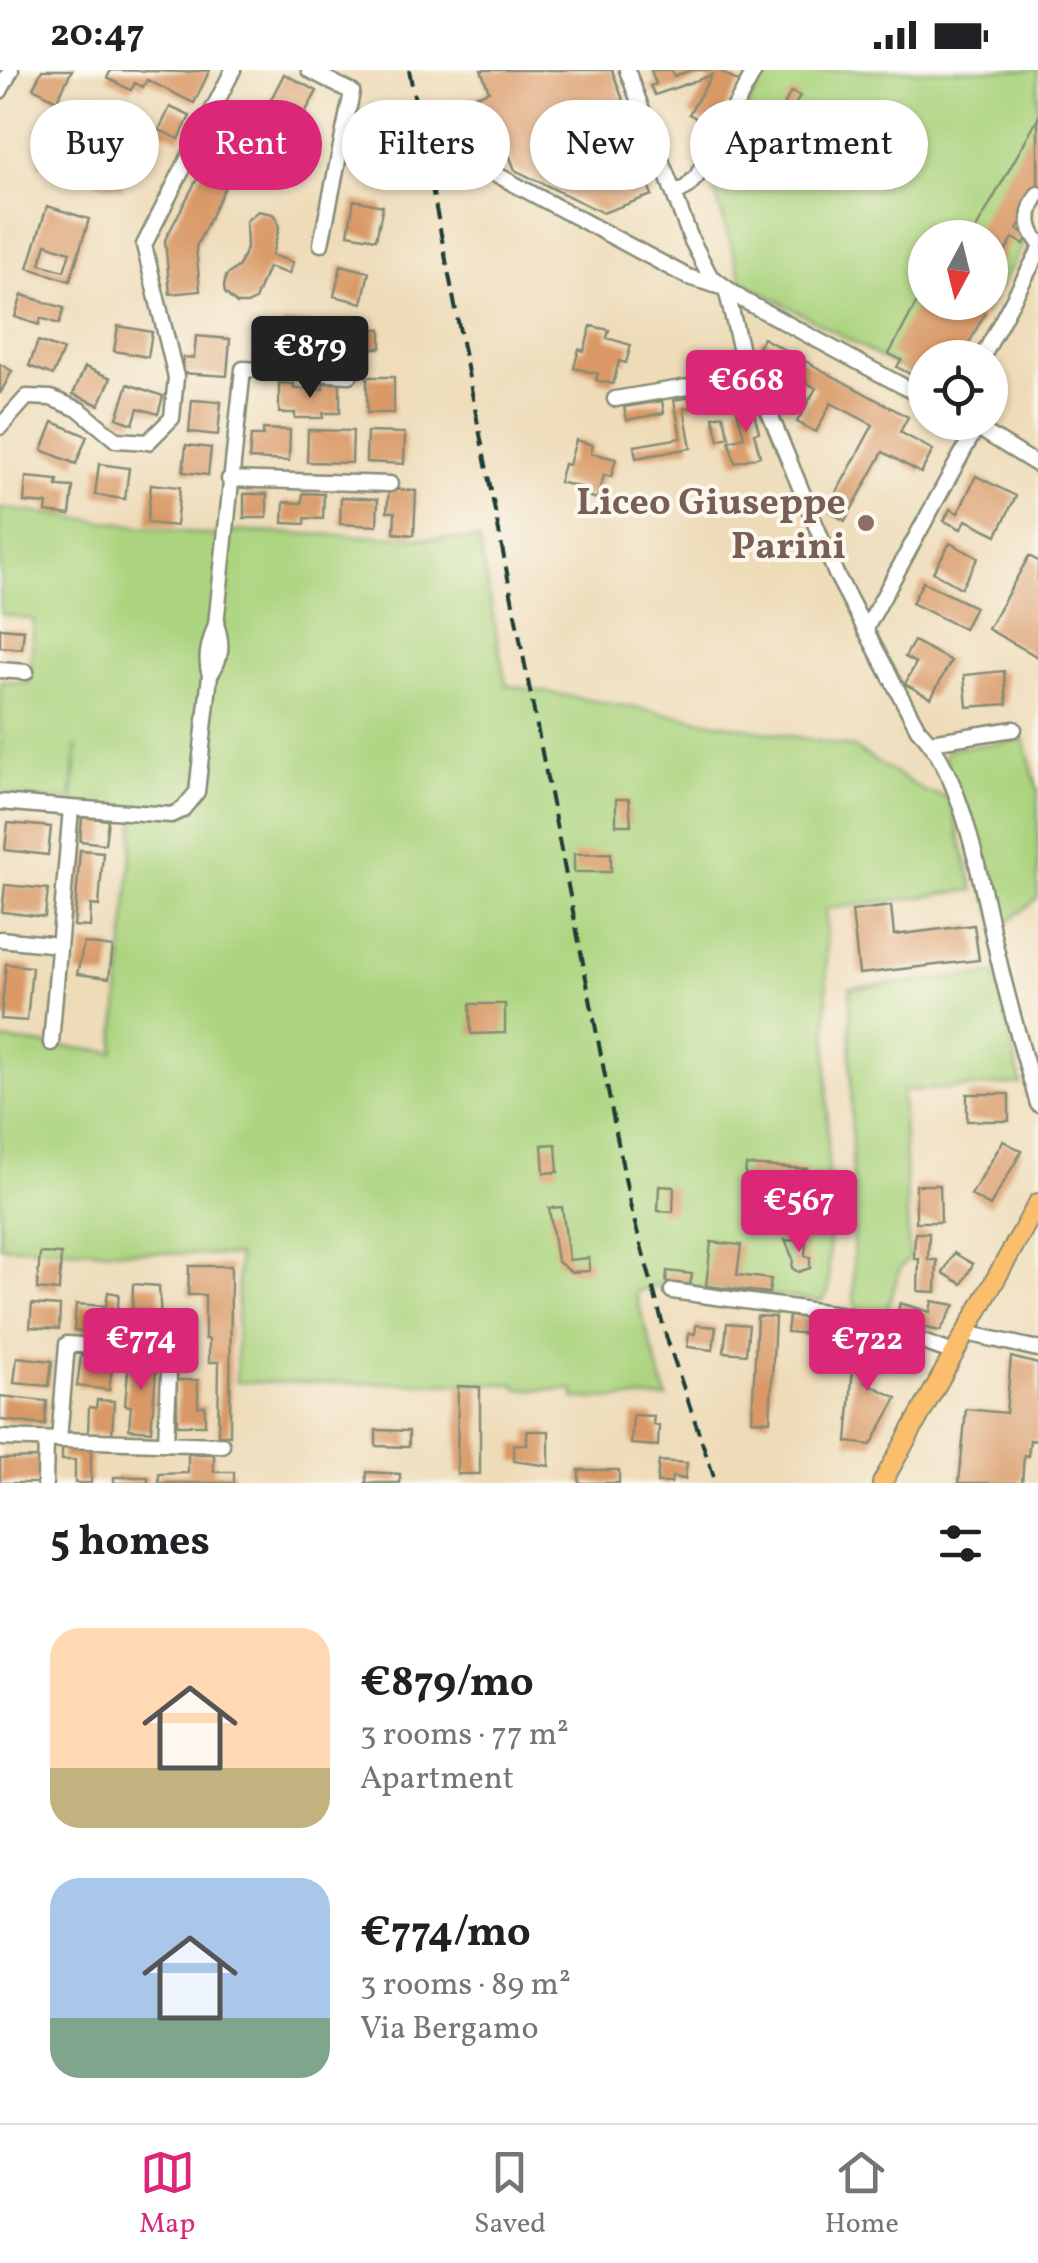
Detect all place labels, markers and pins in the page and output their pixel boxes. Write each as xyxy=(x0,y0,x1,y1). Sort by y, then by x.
pin: €879 xyxy=(251,316,369,401)
pin: €668 xyxy=(687,350,805,435)
place label: Liceo Giuseppe Parini xyxy=(576,478,846,575)
marker: Liceo Giuseppe Parini xyxy=(855,512,877,534)
pin: €567 xyxy=(740,1170,858,1255)
pin: €774 xyxy=(82,1308,200,1393)
pin: €722 xyxy=(808,1309,926,1394)

